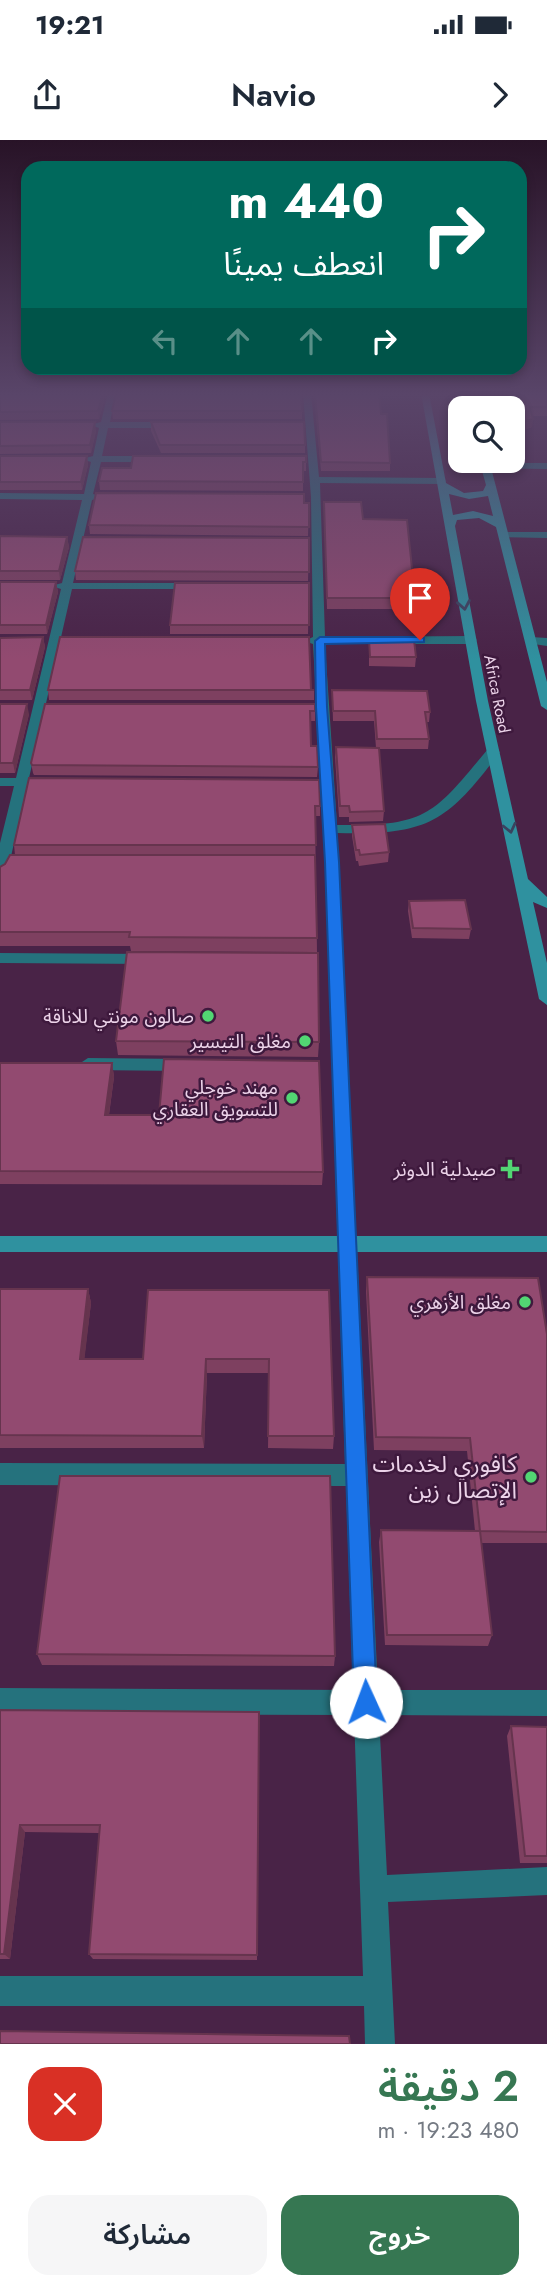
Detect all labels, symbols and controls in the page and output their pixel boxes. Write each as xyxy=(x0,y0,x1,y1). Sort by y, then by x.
text: 19:21 xyxy=(35,6,104,44)
text: Navio xyxy=(231,72,316,118)
icon: share xyxy=(28,76,66,114)
icon: forward xyxy=(481,76,519,114)
text: 440 m xyxy=(228,166,384,236)
icon: right xyxy=(408,189,499,280)
text: انعطف يمينًا xyxy=(223,241,384,287)
icon: left xyxy=(146,322,184,360)
icon: ahead xyxy=(219,322,257,360)
icon: ahead xyxy=(292,322,330,360)
icon: right xyxy=(365,322,403,360)
map controls xyxy=(448,396,525,473)
button: search xyxy=(448,396,525,473)
pin xyxy=(390,568,450,640)
icon: arrive xyxy=(401,579,439,617)
one-way arrow xyxy=(456,599,471,611)
street label: Africa Road xyxy=(478,653,516,735)
one-way arrow xyxy=(502,822,517,834)
place label: صالون مونتي للاناقة xyxy=(43,1003,194,1031)
marker: صالون مونتي للاناقة xyxy=(200,1008,216,1024)
place label: مغلق التيسير xyxy=(189,1028,291,1055)
marker: مغلق التيسير xyxy=(297,1033,313,1049)
place label: مهند خوجلي للتسويق العقاري xyxy=(153,1074,278,1124)
marker: مهند خوجلي للتسويق العقاري xyxy=(284,1090,300,1106)
place label: صيدلية الدوثر xyxy=(392,1156,496,1183)
marker: صيدلية الدوثر xyxy=(502,1161,518,1177)
place label: مغلق الأزهري xyxy=(410,1289,511,1317)
marker: مغلق الأزهري xyxy=(517,1294,533,1310)
place label: كافوري لخدمات الإتصال زين xyxy=(372,1447,518,1507)
marker: كافوري لخدمات الإتصال زين xyxy=(523,1469,539,1485)
position arrow xyxy=(329,1665,403,1739)
text: 2 دقيقة xyxy=(378,2056,519,2117)
button: close xyxy=(28,2067,102,2141)
text: 480 m · 19:23 xyxy=(378,2113,519,2147)
button: مشاركة xyxy=(28,2195,267,2275)
button: خروج xyxy=(281,2195,519,2275)

